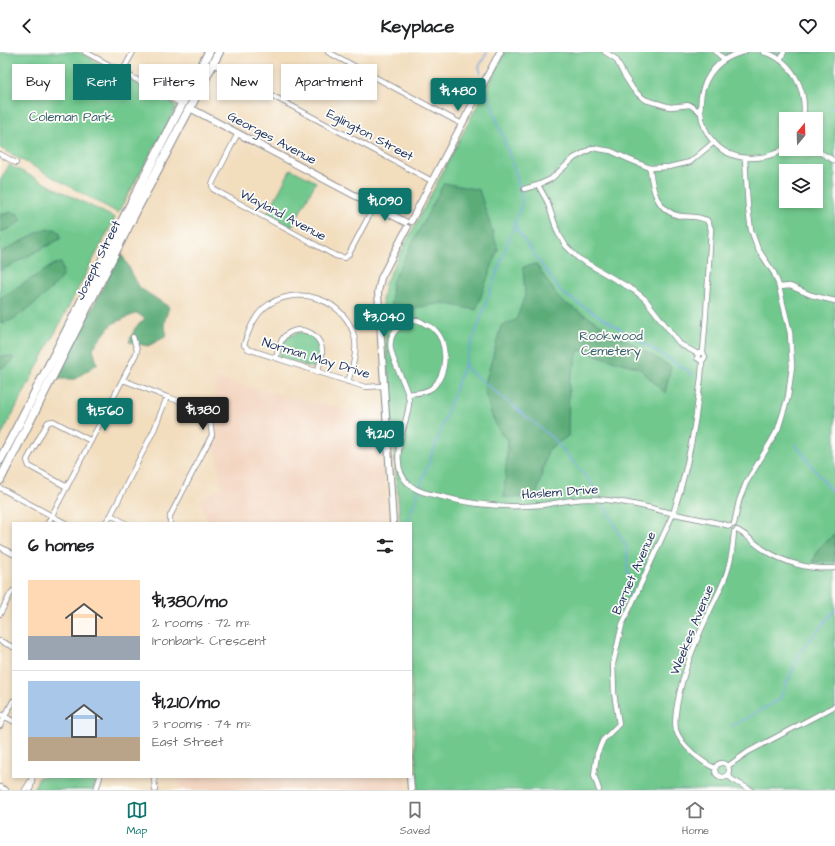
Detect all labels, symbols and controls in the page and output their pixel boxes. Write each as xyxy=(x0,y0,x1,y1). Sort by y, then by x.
text: Keyplace xyxy=(381,14,454,39)
icon: back xyxy=(16,15,38,37)
icon: heart xyxy=(797,15,819,37)
chip: Buy xyxy=(12,64,65,100)
chip: Rent xyxy=(73,64,131,100)
chip: Filters xyxy=(139,64,209,100)
chip: New xyxy=(217,64,273,100)
chip: Apartment xyxy=(281,64,377,100)
pin: $1,480 xyxy=(425,78,491,112)
text: $1,480 xyxy=(440,82,476,100)
street label: Eglington Street xyxy=(323,105,417,167)
street label: Georges Avenue xyxy=(224,107,320,170)
park label: Coleman Park xyxy=(29,108,113,126)
north arrow xyxy=(779,112,823,156)
map controls xyxy=(779,112,823,208)
button: layers xyxy=(779,164,823,208)
street label: Wayland Avenue xyxy=(236,185,329,246)
pin: $1,090 xyxy=(352,188,418,222)
text: $1,090 xyxy=(367,192,403,210)
street label: Joseph Street xyxy=(71,216,125,303)
pin: $3,040 xyxy=(351,304,417,338)
text: $3,040 xyxy=(363,308,405,326)
park label: Rookwood Cemetery xyxy=(579,327,643,361)
street label: Norman May Drive xyxy=(259,333,372,384)
pin: $1,380 xyxy=(170,397,236,431)
pin: $1,560 xyxy=(72,398,138,432)
text: $1,380 xyxy=(186,401,220,419)
text: $1,560 xyxy=(87,402,123,420)
pin: $1,210 xyxy=(347,421,413,455)
text: $1,210 xyxy=(366,425,394,443)
street label: Haslem Drive xyxy=(521,480,599,504)
street label: Barnet Avenue xyxy=(608,529,660,617)
text: 6 homes xyxy=(28,534,94,558)
icon: filters xyxy=(374,535,396,557)
street label: Weekes Avenue xyxy=(666,582,718,678)
text: $1,380/mo xyxy=(152,590,228,614)
icon: home xyxy=(60,596,108,644)
text: 2 rooms · 72 m² xyxy=(152,614,251,632)
text: Ironbark Crescent xyxy=(152,632,266,650)
text: $1,210/mo xyxy=(152,691,220,715)
icon: home xyxy=(60,697,108,745)
text: 3 rooms · 74 m² xyxy=(152,715,252,733)
text: East Street xyxy=(152,733,223,751)
tab: Map xyxy=(126,799,148,838)
tab: Saved xyxy=(400,799,430,838)
tab: Home xyxy=(682,799,709,838)

